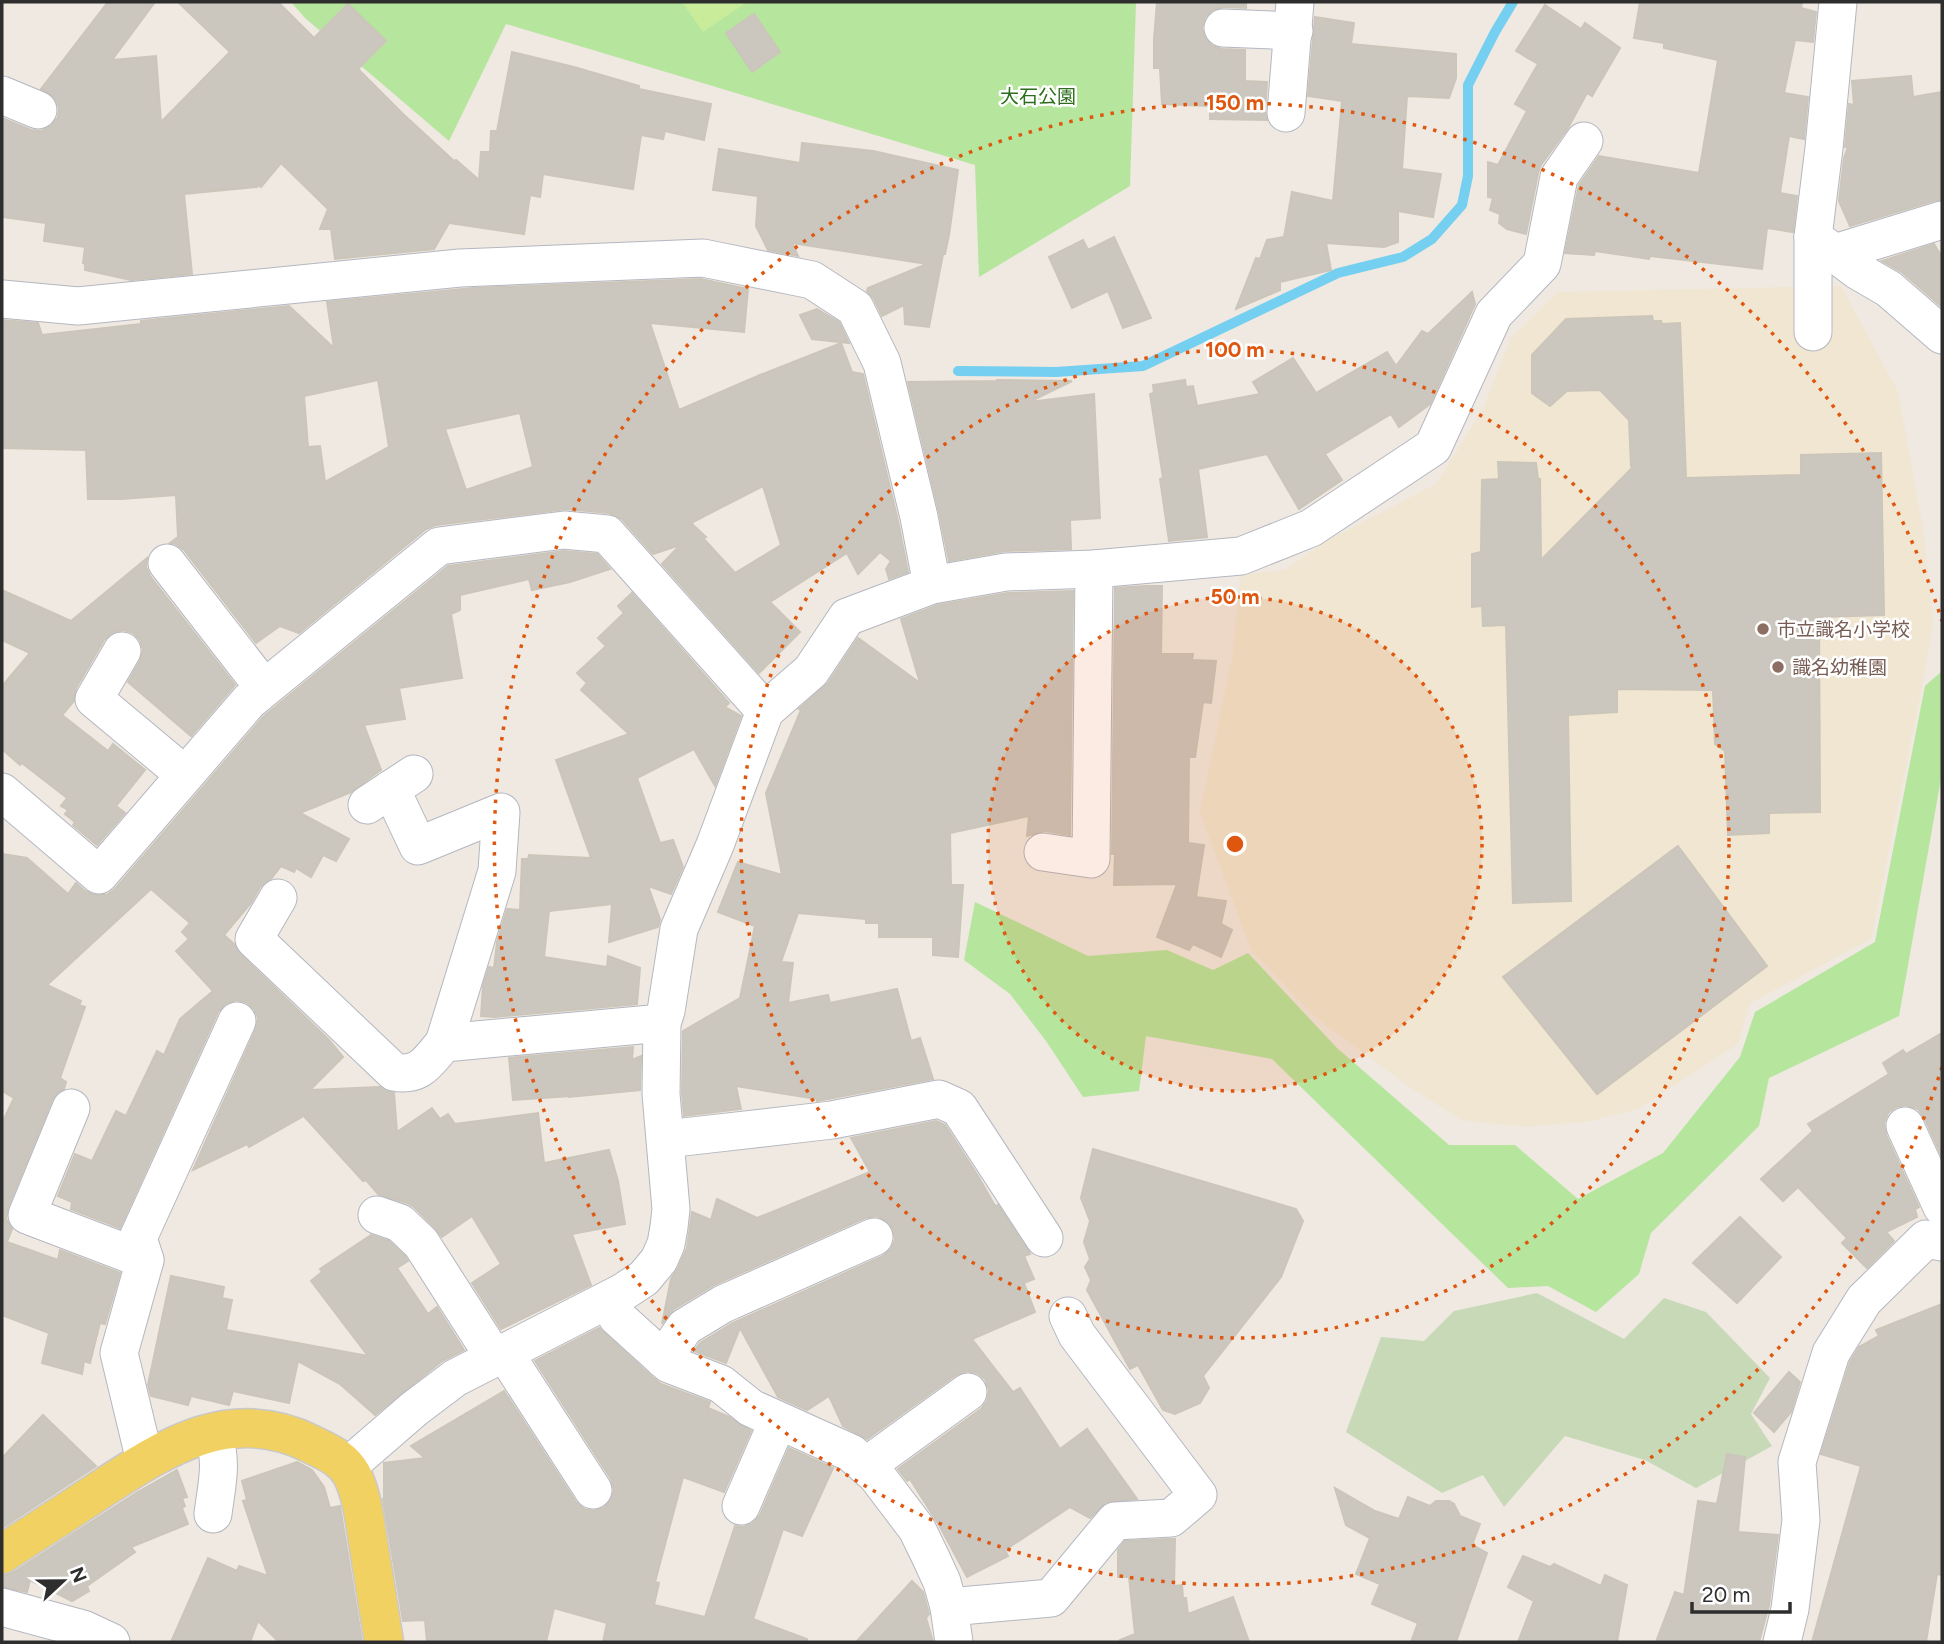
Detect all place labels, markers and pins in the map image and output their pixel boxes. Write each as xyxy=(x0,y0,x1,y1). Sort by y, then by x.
place label: 市立識名小学校 xyxy=(1777,618,1910,641)
marker: 市立識名小学校 xyxy=(1755,621,1771,637)
place label: 識名幼稚園 xyxy=(1792,656,1887,679)
marker: 識名幼稚園 xyxy=(1770,659,1786,675)
centre of rings xyxy=(1223,832,1247,856)

